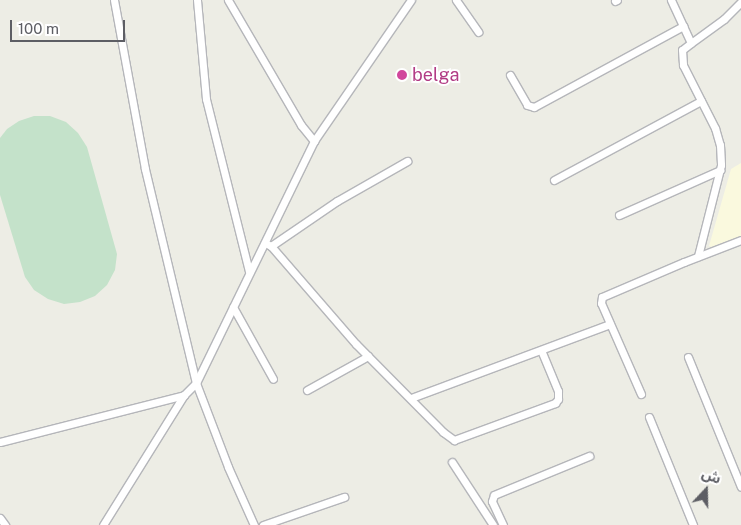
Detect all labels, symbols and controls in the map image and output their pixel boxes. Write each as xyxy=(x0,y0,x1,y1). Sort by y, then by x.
scale bar xyxy=(12,10,128,42)
text: 100 m xyxy=(18,20,59,37)
place label: belga xyxy=(412,64,459,86)
marker: belga xyxy=(396,69,408,81)
north arrow xyxy=(681,465,731,515)
text: ش xyxy=(700,465,723,487)

